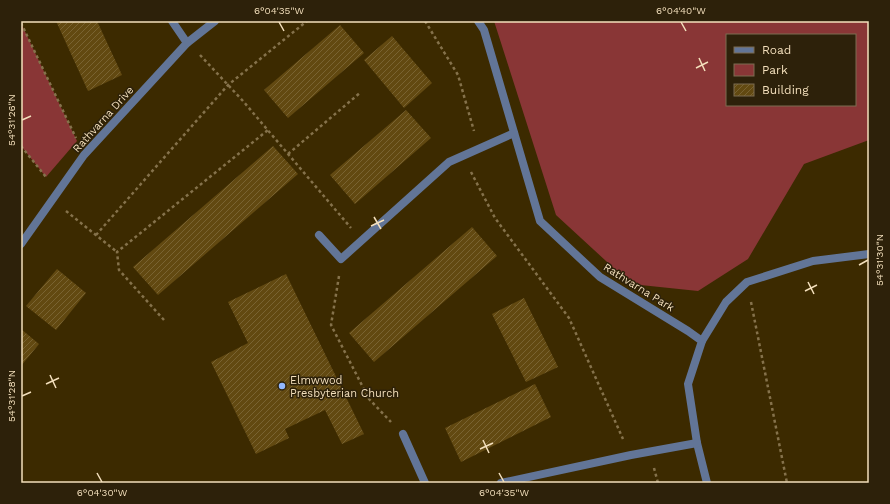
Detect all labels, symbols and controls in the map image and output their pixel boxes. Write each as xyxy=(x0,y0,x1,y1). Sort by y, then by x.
text: 6°04'35"W xyxy=(254,5,304,16)
text: 6°04'40"W xyxy=(656,5,706,16)
legend xyxy=(726,34,856,106)
text: Road xyxy=(762,43,791,57)
text: Park xyxy=(762,63,788,77)
street label: Rathvarna Drive xyxy=(70,83,137,155)
text: Building xyxy=(762,83,809,97)
text: 54°31'26"N xyxy=(6,94,17,146)
text: 54°31'30"N xyxy=(874,234,885,286)
street label: Rathvarna Park xyxy=(601,260,677,314)
text: 54°31'28"N xyxy=(6,370,17,422)
place label: Elmwwod Presbyterian Church xyxy=(290,374,399,400)
marker: Elmwwod Presbyterian Church xyxy=(277,381,287,391)
text: 6°04'30"W xyxy=(77,487,128,498)
text: 6°04'35"W xyxy=(479,487,529,498)

